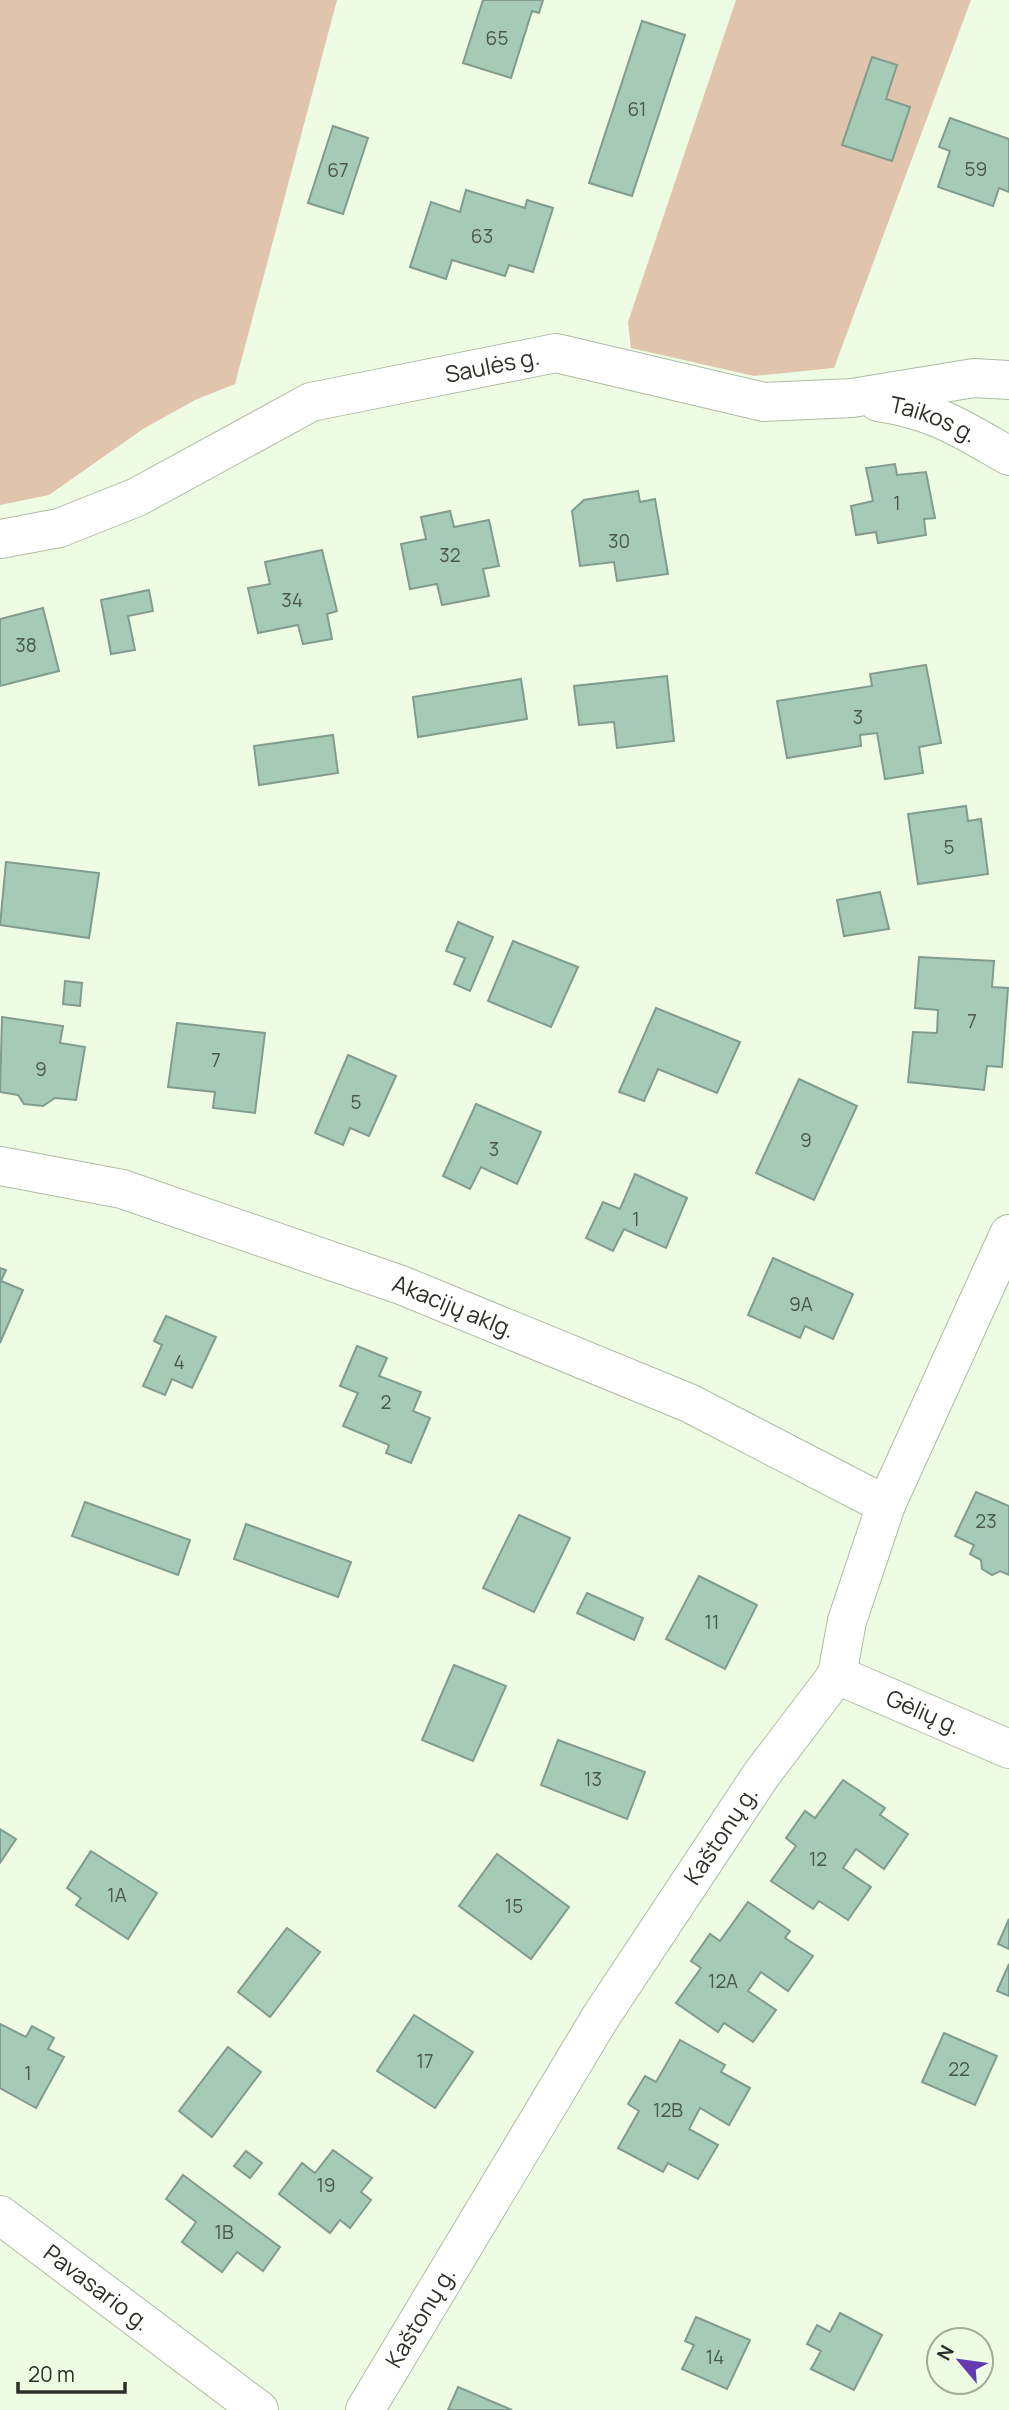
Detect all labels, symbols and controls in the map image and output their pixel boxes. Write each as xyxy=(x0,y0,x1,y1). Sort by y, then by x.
house number: 65 xyxy=(486,25,508,51)
house number: 61 xyxy=(628,96,646,122)
house number: 59 xyxy=(965,156,987,182)
house number: 67 xyxy=(327,157,349,183)
house number: 63 xyxy=(471,223,493,249)
street label: Saulės g. xyxy=(442,340,542,390)
street label: Taikos g. xyxy=(887,387,983,449)
house number: 1 xyxy=(893,490,901,516)
house number: 30 xyxy=(608,528,630,554)
house number: 32 xyxy=(439,542,461,568)
house number: 34 xyxy=(281,587,303,613)
house number: 38 xyxy=(15,632,37,658)
house number: 3 xyxy=(853,704,863,730)
house number: 5 xyxy=(944,834,955,860)
house number: 7 xyxy=(967,1008,977,1034)
house number: 7 xyxy=(211,1047,221,1073)
house number: 9 xyxy=(35,1056,47,1082)
house number: 5 xyxy=(351,1089,362,1115)
house number: 9 xyxy=(800,1127,812,1153)
house number: 3 xyxy=(489,1136,499,1162)
house number: 1 xyxy=(632,1206,640,1232)
street label: Akacijų aklg. xyxy=(389,1266,520,1345)
house number: 9A xyxy=(789,1291,813,1317)
house number: 4 xyxy=(173,1349,185,1375)
house number: 2 xyxy=(381,1389,391,1415)
house number: 23 xyxy=(975,1508,997,1534)
house number: 11 xyxy=(705,1609,719,1635)
street label: Gėlių g. xyxy=(882,1681,966,1741)
house number: 13 xyxy=(584,1766,602,1792)
street label: Kaštonų g. xyxy=(676,1779,764,1891)
house number: 12 xyxy=(809,1846,827,1872)
house number: 1A xyxy=(107,1882,127,1908)
house number: 15 xyxy=(505,1893,523,1919)
house number: 12A xyxy=(708,1968,738,1994)
house number: 17 xyxy=(417,2048,433,2074)
house number: 22 xyxy=(948,2056,970,2082)
house number: 1 xyxy=(24,2060,32,2086)
house number: 12B xyxy=(653,2097,683,2123)
house number: 19 xyxy=(316,2172,336,2198)
house number: 1B xyxy=(214,2219,234,2245)
street label: Pavasario g. xyxy=(37,2236,157,2338)
street label: Kaštonų g. xyxy=(377,2260,462,2373)
north arrow xyxy=(925,2326,995,2396)
text: N xyxy=(930,2340,960,2365)
house number: 14 xyxy=(706,2344,724,2370)
scale bar xyxy=(18,2350,124,2394)
text: 20 m xyxy=(28,2360,75,2388)

